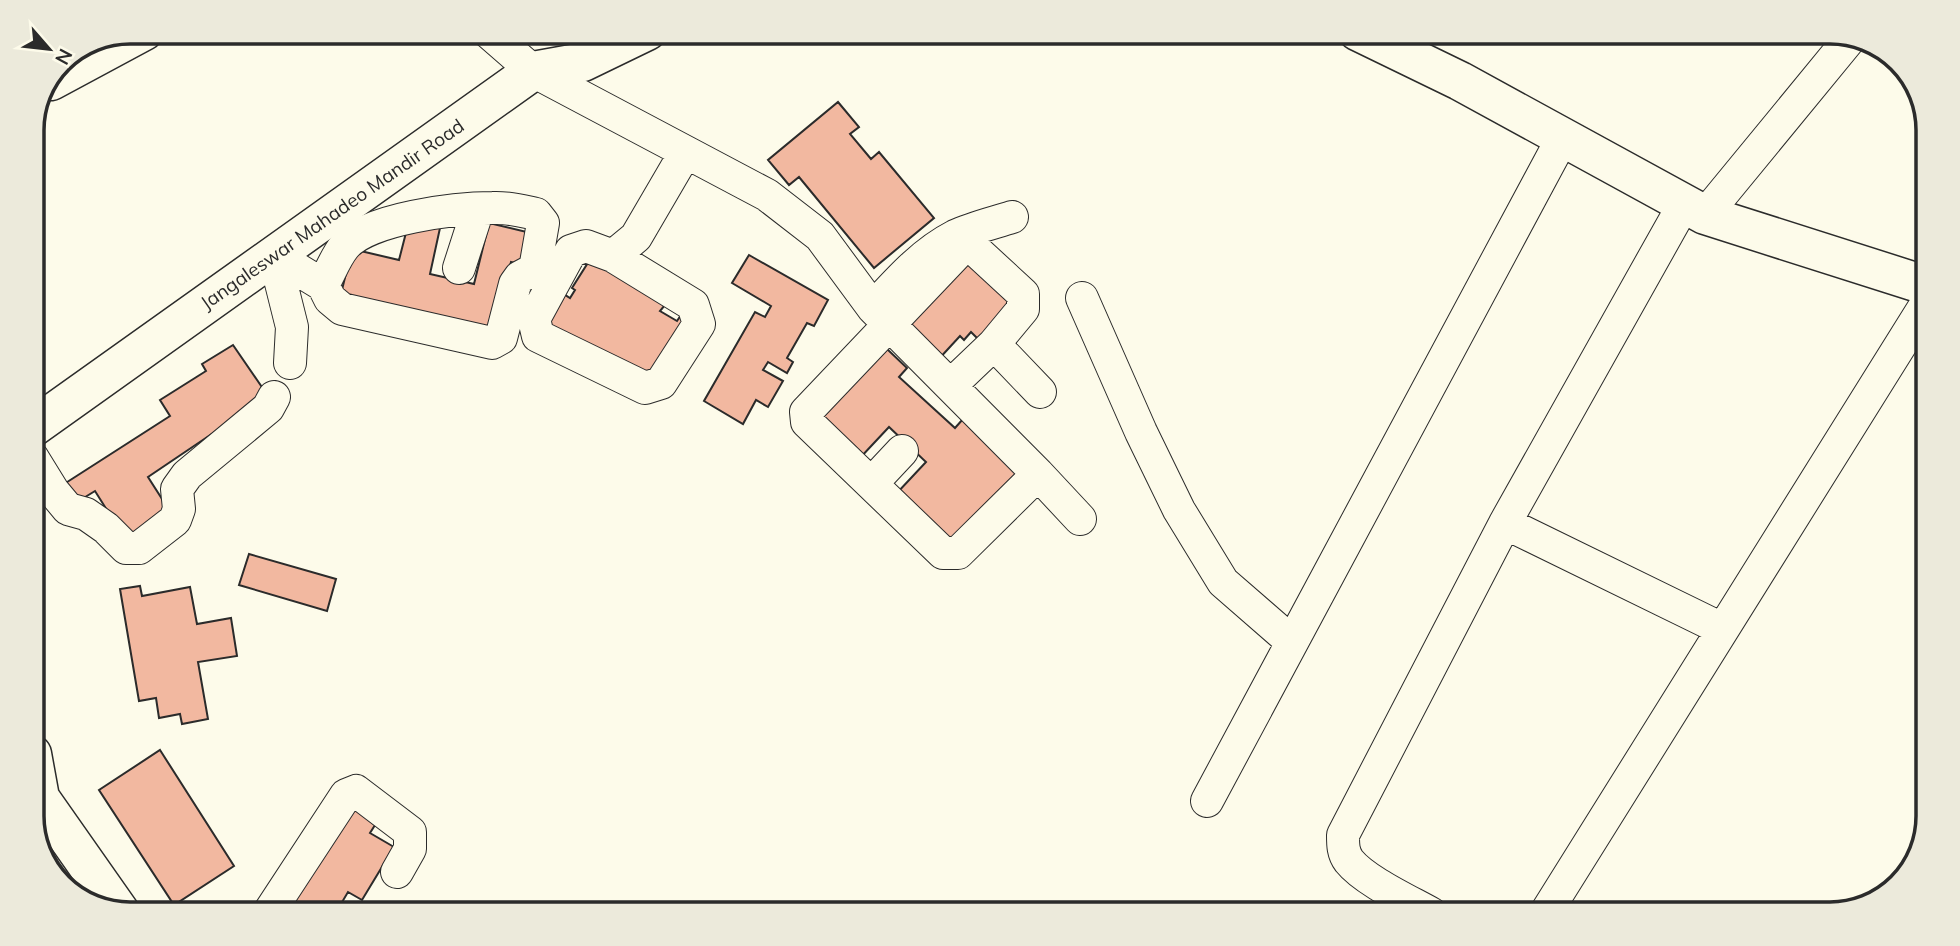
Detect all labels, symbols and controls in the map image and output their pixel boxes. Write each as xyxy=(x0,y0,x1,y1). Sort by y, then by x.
north arrow xyxy=(14,14,84,84)
text: N xyxy=(50,45,78,69)
street label: Jangaleswar Mahadeo Mandir Road xyxy=(196,113,468,315)

